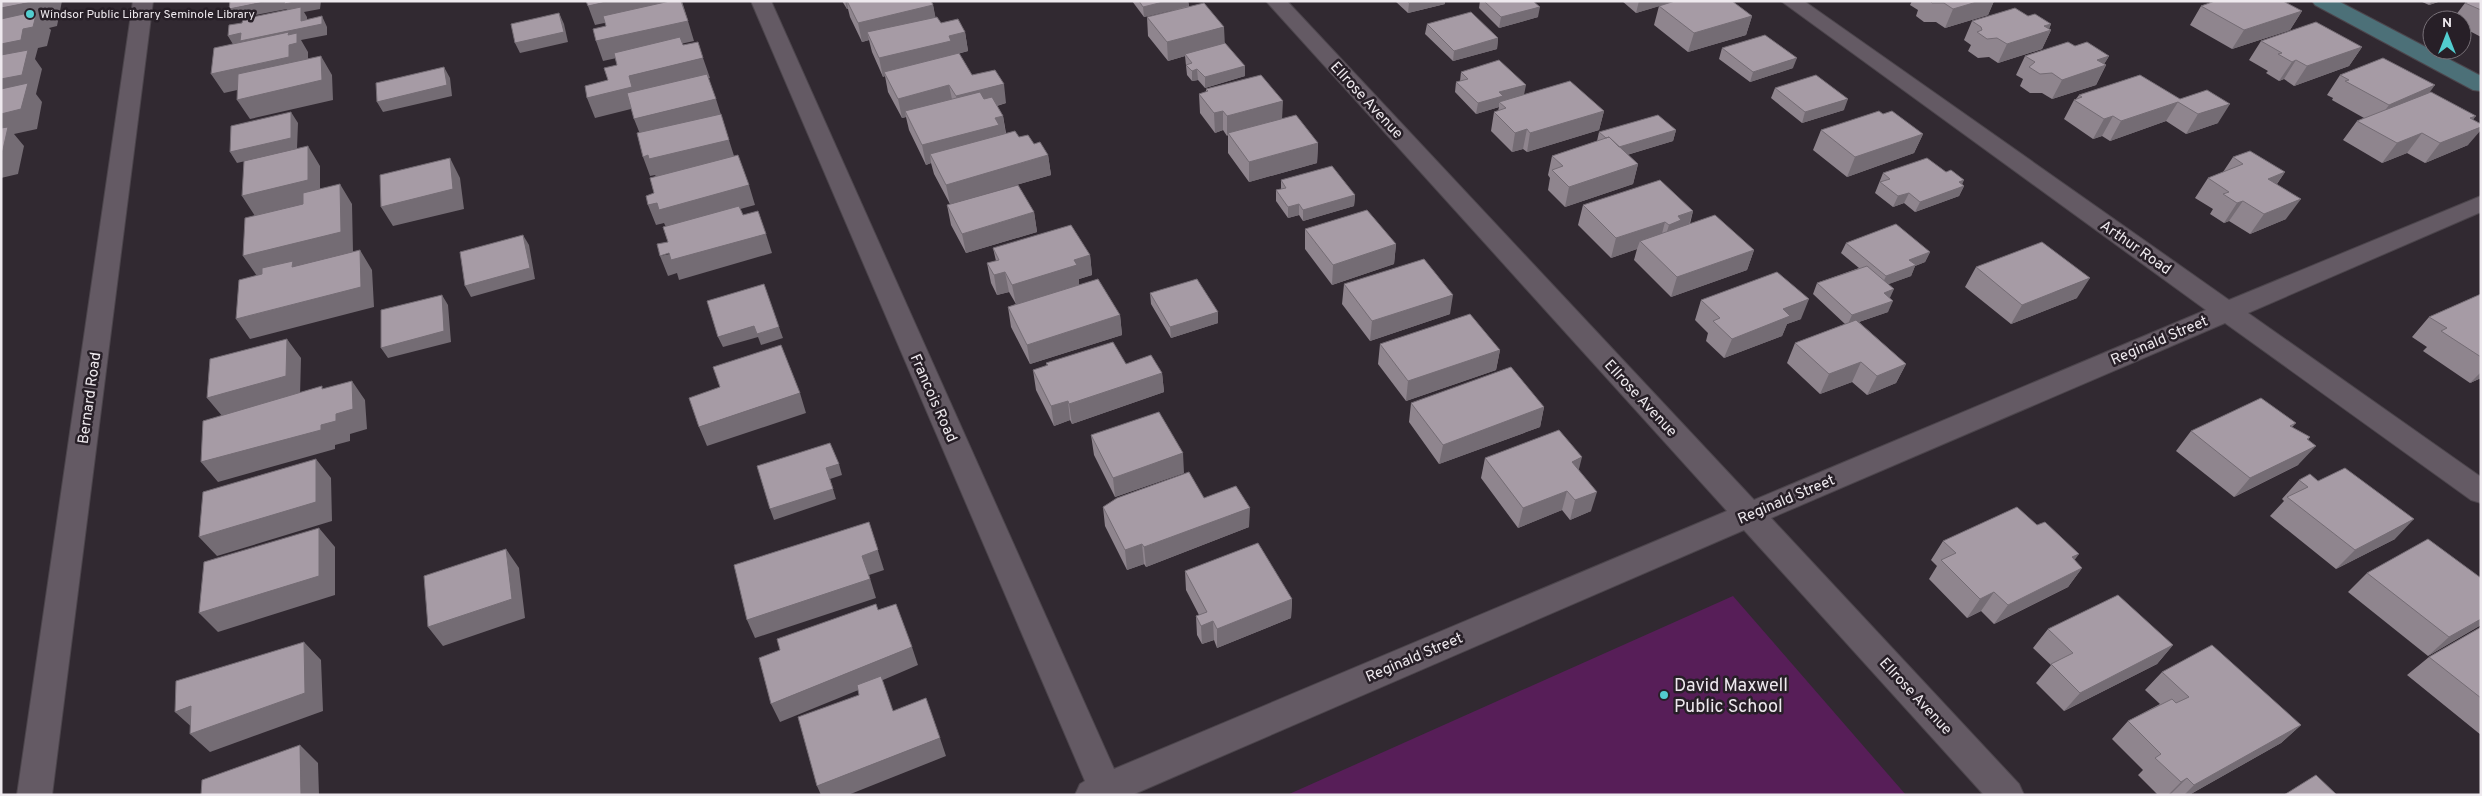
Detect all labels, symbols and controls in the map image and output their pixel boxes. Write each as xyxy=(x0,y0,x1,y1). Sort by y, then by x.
place label: Windsor Public Library Seminole Library xyxy=(40,7,255,23)
marker: Windsor Public Library Seminole Library xyxy=(24,8,36,20)
north arrow xyxy=(2422,10,2472,60)
text: N xyxy=(2442,15,2452,32)
street label: Ellrose Avenue xyxy=(1325,59,1406,144)
street label: Arthur Road xyxy=(2096,217,2174,280)
street label: Reginald Street xyxy=(2108,312,2211,370)
street label: Bernard Road xyxy=(75,351,106,445)
street label: Francois Road xyxy=(905,351,961,446)
street label: Ellrose Avenue xyxy=(1599,357,1680,442)
street label: Reginald Street xyxy=(1735,471,1838,529)
street label: Reginald Street xyxy=(1363,629,1466,687)
street label: Ellrose Avenue xyxy=(1874,655,1955,740)
place label: David Maxwell Public School xyxy=(1674,675,1788,719)
marker: David Maxwell Public School xyxy=(1658,689,1670,701)

